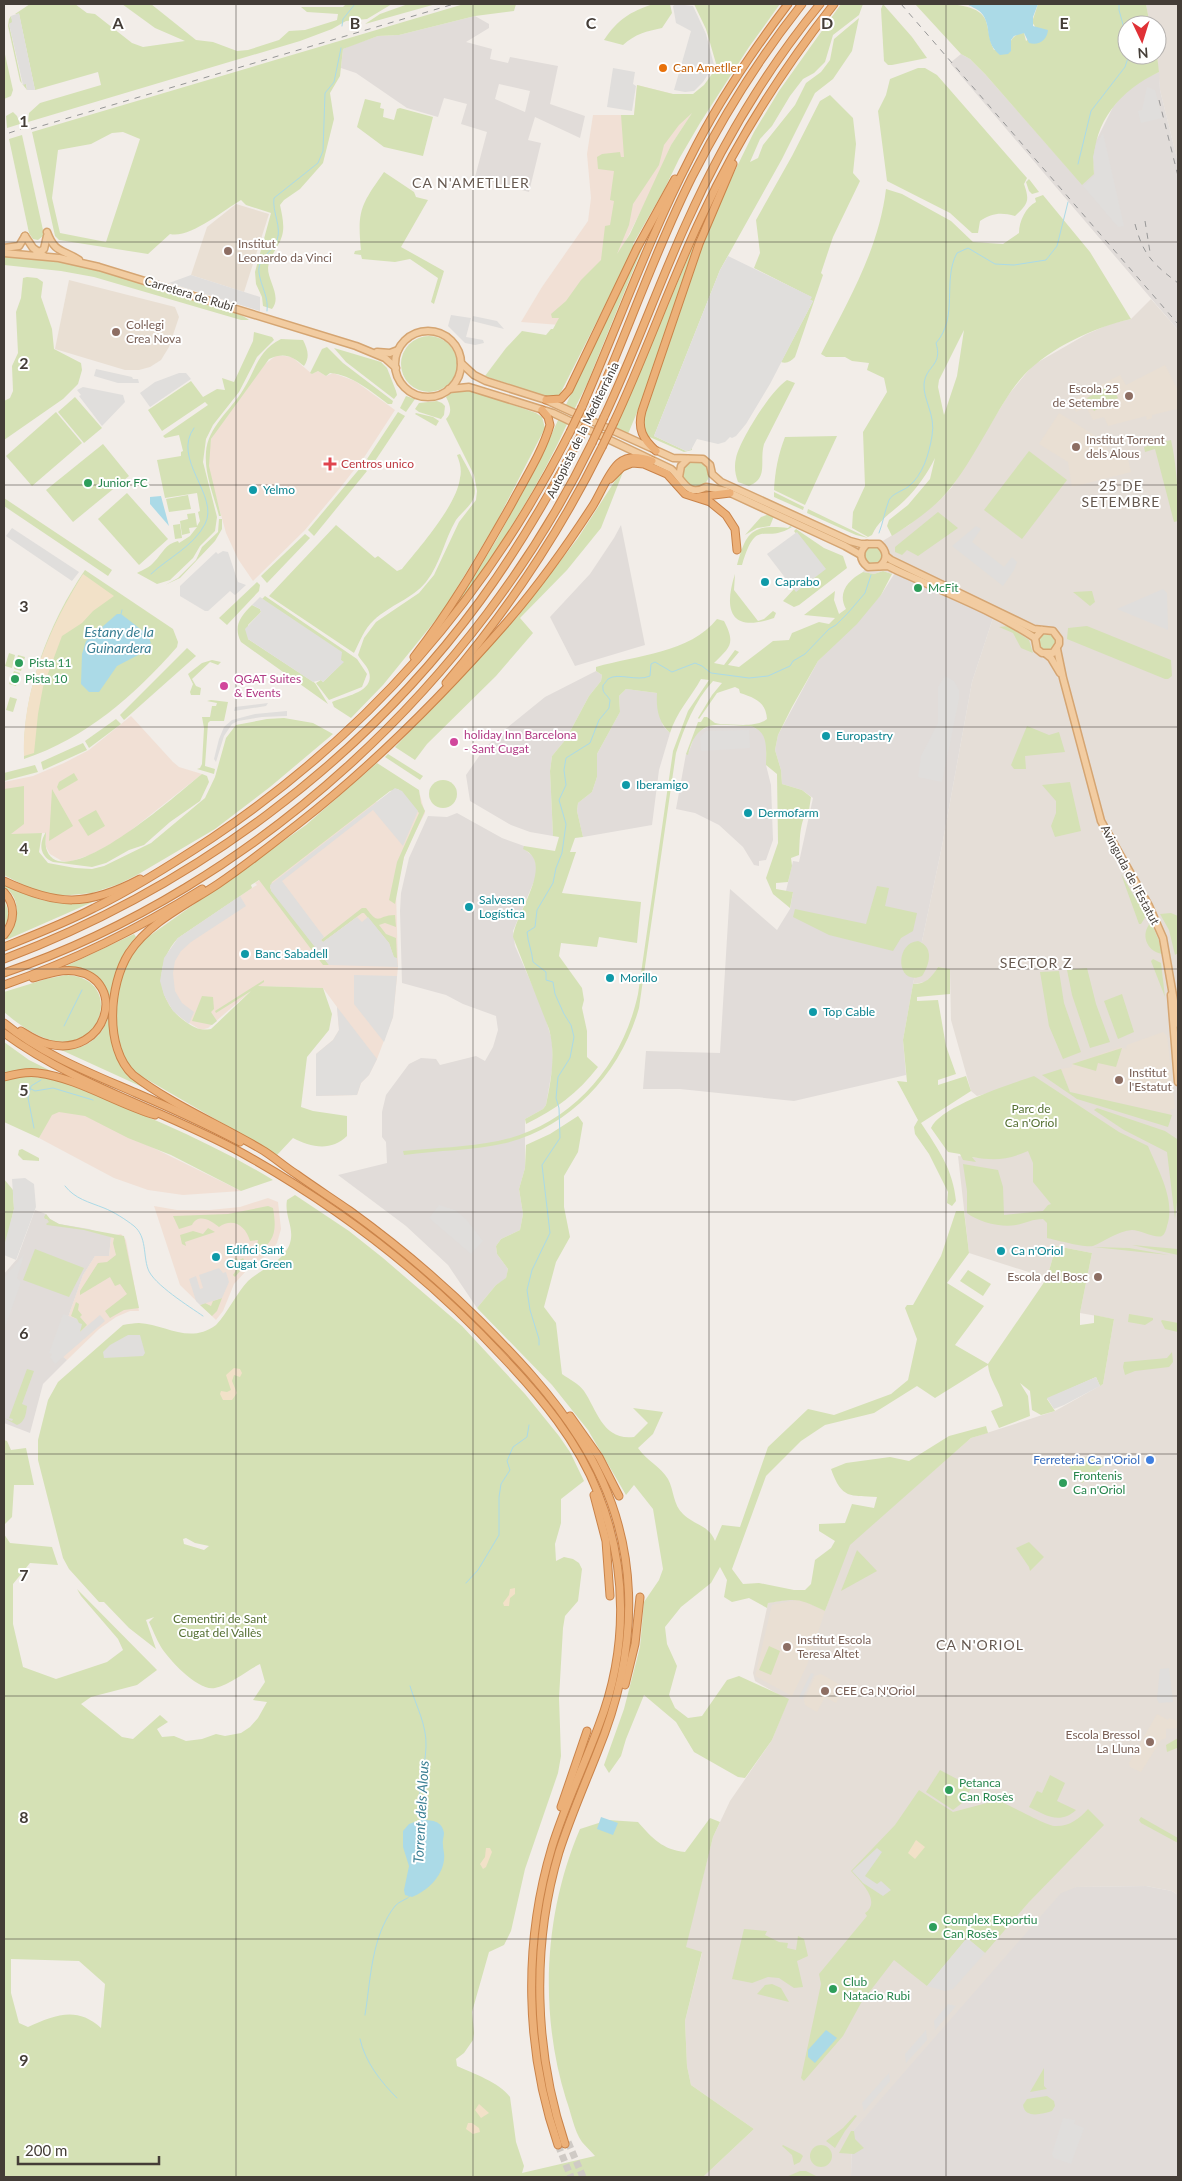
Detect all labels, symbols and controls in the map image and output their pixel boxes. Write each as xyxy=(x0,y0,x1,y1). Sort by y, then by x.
text: A xyxy=(111,13,124,32)
text: B xyxy=(350,13,360,32)
text: C xyxy=(586,13,597,32)
text: D xyxy=(821,13,833,32)
text: E xyxy=(1059,13,1069,32)
north arrow xyxy=(1117,15,1167,65)
text: N xyxy=(1137,45,1149,62)
place label: Can Ametller xyxy=(673,60,742,75)
marker: Can Ametller xyxy=(657,62,669,74)
text: 1 xyxy=(19,111,29,130)
district label: CA N'AMETLLER xyxy=(412,174,530,191)
place label: Institut Leonardo da Vinci xyxy=(238,236,332,265)
marker: Institut Leonardo da Vinci xyxy=(222,245,234,257)
street label: Carretera de Rubí xyxy=(143,273,237,315)
place label: Col·legi Crea Nova xyxy=(126,317,181,346)
marker: Col·legi Crea Nova xyxy=(110,326,122,338)
text: 2 xyxy=(19,353,29,372)
street label: Autopista de la Mediterrània xyxy=(543,359,622,500)
place label: Escola 25 de Setembre xyxy=(1052,381,1119,410)
marker: Escola 25 de Setembre xyxy=(1123,390,1135,402)
place label: Institut Torrent dels Alous xyxy=(1086,432,1165,461)
marker: Institut Torrent dels Alous xyxy=(1070,441,1082,453)
place label: Centros unico xyxy=(341,456,414,471)
marker: Centros unico xyxy=(323,457,337,471)
place label: Junior FC xyxy=(98,475,148,490)
marker: Junior FC xyxy=(82,477,94,489)
district label: 25 DE SETEMBRE xyxy=(1082,477,1160,510)
place label: Yelmo xyxy=(263,482,295,497)
marker: Yelmo xyxy=(247,484,259,496)
place label: Caprabo xyxy=(775,574,820,589)
marker: Caprabo xyxy=(759,576,771,588)
place label: McFit xyxy=(928,580,959,595)
marker: McFit xyxy=(912,582,924,594)
text: 3 xyxy=(19,596,29,615)
water label: Estany de la Guinardera xyxy=(84,623,154,656)
place label: Pista 11 xyxy=(29,655,72,670)
marker: Pista 11 xyxy=(13,657,25,669)
place label: Pista 10 xyxy=(25,671,68,686)
place label: QGAT Suites & Events xyxy=(234,671,301,700)
marker: Pista 10 xyxy=(9,673,21,685)
marker: QGAT Suites & Events xyxy=(218,680,230,692)
place label: holiday Inn Barcelona - Sant Cugat xyxy=(464,727,576,756)
place label: Europastry xyxy=(836,728,894,743)
marker: Europastry xyxy=(820,730,832,742)
marker: holiday Inn Barcelona - Sant Cugat xyxy=(448,736,460,748)
place label: Iberamigo xyxy=(636,777,688,792)
marker: Iberamigo xyxy=(620,779,632,791)
place label: Dermofarm xyxy=(758,805,819,820)
marker: Dermofarm xyxy=(742,807,754,819)
street label: Avinguda de l'Estatut xyxy=(1098,822,1163,928)
text: 4 xyxy=(19,838,29,857)
place label: Salvesen Logística xyxy=(479,892,525,921)
marker: Salvesen Logística xyxy=(463,901,475,913)
place label: Banc Sabadell xyxy=(255,946,328,961)
marker: Banc Sabadell xyxy=(239,948,251,960)
district label: SECTOR Z xyxy=(1000,954,1072,971)
place label: Morillo xyxy=(620,970,658,985)
marker: Morillo xyxy=(604,972,616,984)
place label: Top Cable xyxy=(823,1004,875,1019)
marker: Top Cable xyxy=(807,1006,819,1018)
place label: Institut l'Estatut xyxy=(1129,1065,1172,1094)
marker: Institut l'Estatut xyxy=(1113,1074,1125,1086)
text: 5 xyxy=(19,1080,29,1099)
park label: Parc de Ca n'Oriol xyxy=(1005,1101,1057,1130)
place label: Edifici Sant Cugat Green xyxy=(226,1242,292,1271)
place label: Ca n'Oriol xyxy=(1011,1243,1063,1258)
marker: Ca n'Oriol xyxy=(995,1245,1007,1257)
marker: Edifici Sant Cugat Green xyxy=(210,1251,222,1263)
place label: Escola del Bosc xyxy=(1007,1269,1088,1284)
marker: Escola del Bosc xyxy=(1092,1271,1104,1283)
text: 6 xyxy=(19,1323,29,1342)
place label: Ferreteria Ca n'Oriol xyxy=(1033,1452,1140,1467)
marker: Ferreteria Ca n'Oriol xyxy=(1144,1454,1156,1466)
place label: Frontenis Ca n'Oriol xyxy=(1073,1468,1125,1497)
marker: Frontenis Ca n'Oriol xyxy=(1057,1477,1069,1489)
text: 7 xyxy=(19,1565,29,1584)
park label: Cementiri de Sant Cugat del Vallès xyxy=(173,1611,268,1640)
place label: Institut Escola Teresa Altet xyxy=(797,1632,871,1661)
district label: CA N'ORIOL xyxy=(936,1636,1024,1653)
marker: Institut Escola Teresa Altet xyxy=(781,1641,793,1653)
place label: CEE Ca N'Oriol xyxy=(835,1683,915,1698)
marker: CEE Ca N'Oriol xyxy=(819,1685,831,1697)
place label: Escola Bressol La Lluna xyxy=(1066,1727,1140,1756)
marker: Escola Bressol La Lluna xyxy=(1144,1736,1156,1748)
water label: Torrent dels Alous xyxy=(409,1760,432,1864)
place label: Petanca Can Rosès xyxy=(959,1775,1013,1804)
marker: Petanca Can Rosès xyxy=(943,1784,955,1796)
text: 8 xyxy=(19,1807,29,1826)
place label: Complex Exportiu Can Rosès xyxy=(943,1912,1037,1941)
marker: Complex Exportiu Can Rosès xyxy=(927,1921,939,1933)
place label: Club Natacio Rubi xyxy=(843,1974,910,2003)
marker: Club Natacio Rubi xyxy=(827,1983,839,1995)
text: 9 xyxy=(19,2050,29,2069)
scale bar xyxy=(18,2134,159,2166)
text: 200 m xyxy=(25,2141,67,2159)

